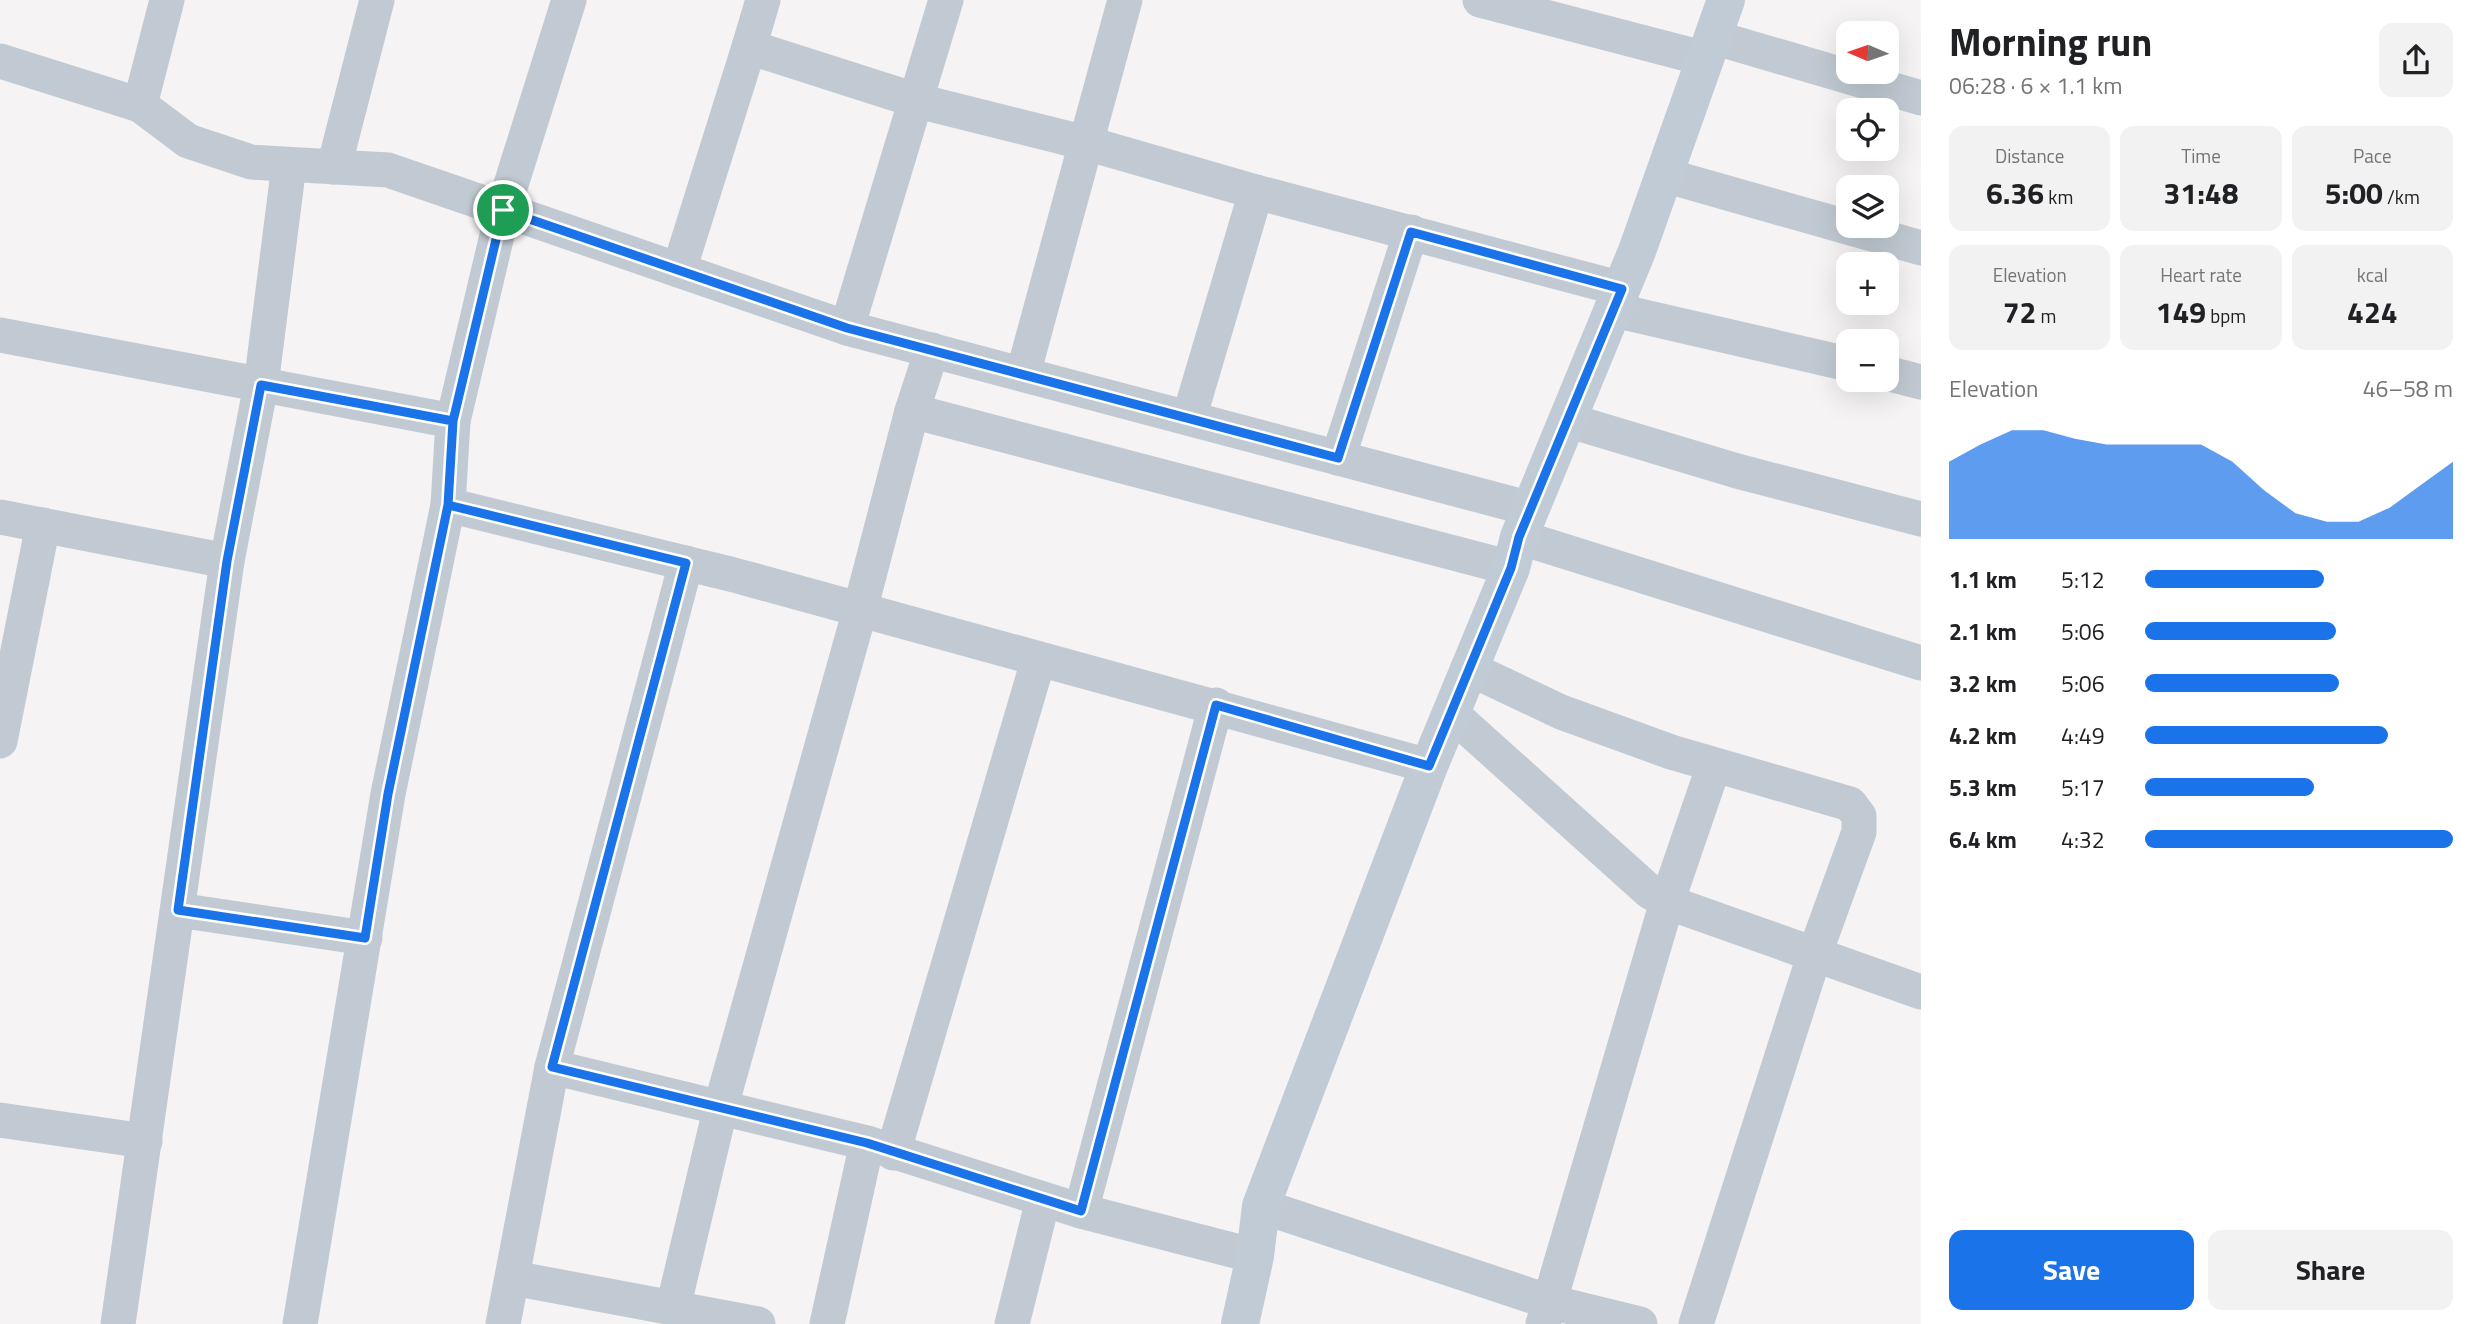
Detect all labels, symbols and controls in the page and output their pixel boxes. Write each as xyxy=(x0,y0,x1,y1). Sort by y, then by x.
text: Morning run xyxy=(1949,13,2152,71)
north arrow xyxy=(1836,21,1899,84)
map controls xyxy=(1836,21,1899,392)
button: share xyxy=(2379,23,2453,97)
text: 06:28 · 6 × 1.1 km xyxy=(1949,68,2123,103)
button: locate xyxy=(1836,98,1899,161)
text: Distance xyxy=(1995,141,2064,170)
text: Time xyxy=(2181,141,2221,170)
text: Pace xyxy=(2353,141,2392,170)
text: 6.36 xyxy=(1986,170,2044,216)
text: 31:48 xyxy=(2164,170,2238,216)
text: 5:00 xyxy=(2325,170,2383,216)
button: layers xyxy=(1836,175,1899,238)
pin xyxy=(473,180,533,240)
text: km xyxy=(2044,182,2073,211)
text: /km xyxy=(2383,182,2420,211)
icon: arrive xyxy=(484,191,522,229)
button: + xyxy=(1836,252,1899,315)
text: Elevation xyxy=(1993,260,2067,289)
text: Heart rate xyxy=(2160,260,2242,289)
text: kcal xyxy=(2357,260,2388,289)
text: 72 xyxy=(2003,289,2036,335)
text: 149 xyxy=(2156,289,2206,335)
text: 424 xyxy=(2347,289,2398,335)
text: m xyxy=(2036,301,2057,330)
text: bpm xyxy=(2206,301,2246,330)
button: − xyxy=(1836,329,1899,392)
text: Elevation xyxy=(1949,371,2038,406)
text: 46–58 m xyxy=(2363,371,2453,406)
text: 1.1 km xyxy=(1949,562,2017,597)
text: 5:12 xyxy=(2061,562,2105,597)
text: 2.1 km xyxy=(1949,614,2017,649)
text: 5:06 xyxy=(2061,614,2105,649)
text: 3.2 km xyxy=(1949,666,2017,701)
text: 5:06 xyxy=(2061,666,2105,701)
text: 4.2 km xyxy=(1949,718,2017,753)
text: 4:49 xyxy=(2061,718,2105,753)
text: 5.3 km xyxy=(1949,770,2017,805)
text: 5:17 xyxy=(2061,770,2105,805)
text: 6.4 km xyxy=(1949,822,2017,857)
text: 4:32 xyxy=(2061,822,2105,857)
button: Save xyxy=(1949,1230,2194,1310)
button: Share xyxy=(2208,1230,2453,1310)

